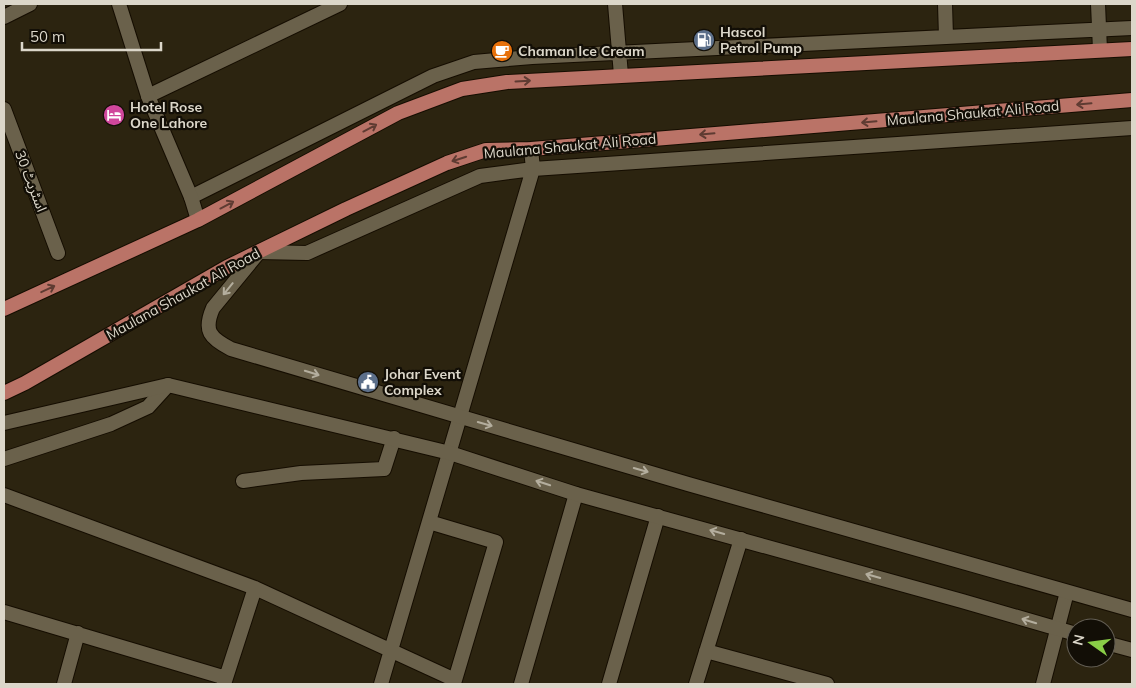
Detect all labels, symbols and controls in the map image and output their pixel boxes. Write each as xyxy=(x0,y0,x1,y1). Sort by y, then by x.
scale bar xyxy=(22,20,161,52)
place label: Hascol Petrol Pump xyxy=(720,23,802,57)
text: 50 m xyxy=(30,27,65,46)
fuel station icon: Hascol Petrol Pump xyxy=(692,28,716,52)
cafe icon: Chaman Ice Cream xyxy=(490,39,514,63)
place label: Chaman Ice Cream xyxy=(518,42,645,60)
one-way arrow xyxy=(515,76,531,85)
street label: Maulana Shaukat Ali Road xyxy=(886,96,1060,130)
place label: Hotel Rose One Lahore xyxy=(130,98,208,132)
one-way arrow xyxy=(1076,100,1092,109)
hotel icon: Hotel Rose One Lahore xyxy=(102,103,126,127)
one-way arrow xyxy=(862,117,878,126)
one-way arrow xyxy=(362,123,377,132)
street label: Maulana Shaukat Ali Road xyxy=(483,129,657,163)
one-way arrow xyxy=(700,130,716,139)
street label: اسٹریٹ 30 xyxy=(11,148,51,214)
one-way arrow xyxy=(452,155,468,164)
one-way arrow xyxy=(219,200,234,210)
street label: Maulana Shaukat Ali Road xyxy=(103,244,263,344)
one-way arrow xyxy=(223,282,234,295)
one-way arrow xyxy=(40,284,55,293)
place label: Johar Event Complex xyxy=(384,365,462,399)
one-way arrow xyxy=(304,369,320,379)
public building icon: Johar Event Complex xyxy=(356,370,380,394)
one-way arrow xyxy=(476,420,492,430)
one-way arrow xyxy=(632,465,648,475)
one-way arrow xyxy=(536,478,552,488)
one-way arrow xyxy=(709,527,725,537)
one-way arrow xyxy=(865,570,881,580)
one-way arrow xyxy=(1022,615,1038,625)
north arrow xyxy=(1066,618,1116,668)
text: N xyxy=(1068,633,1088,647)

